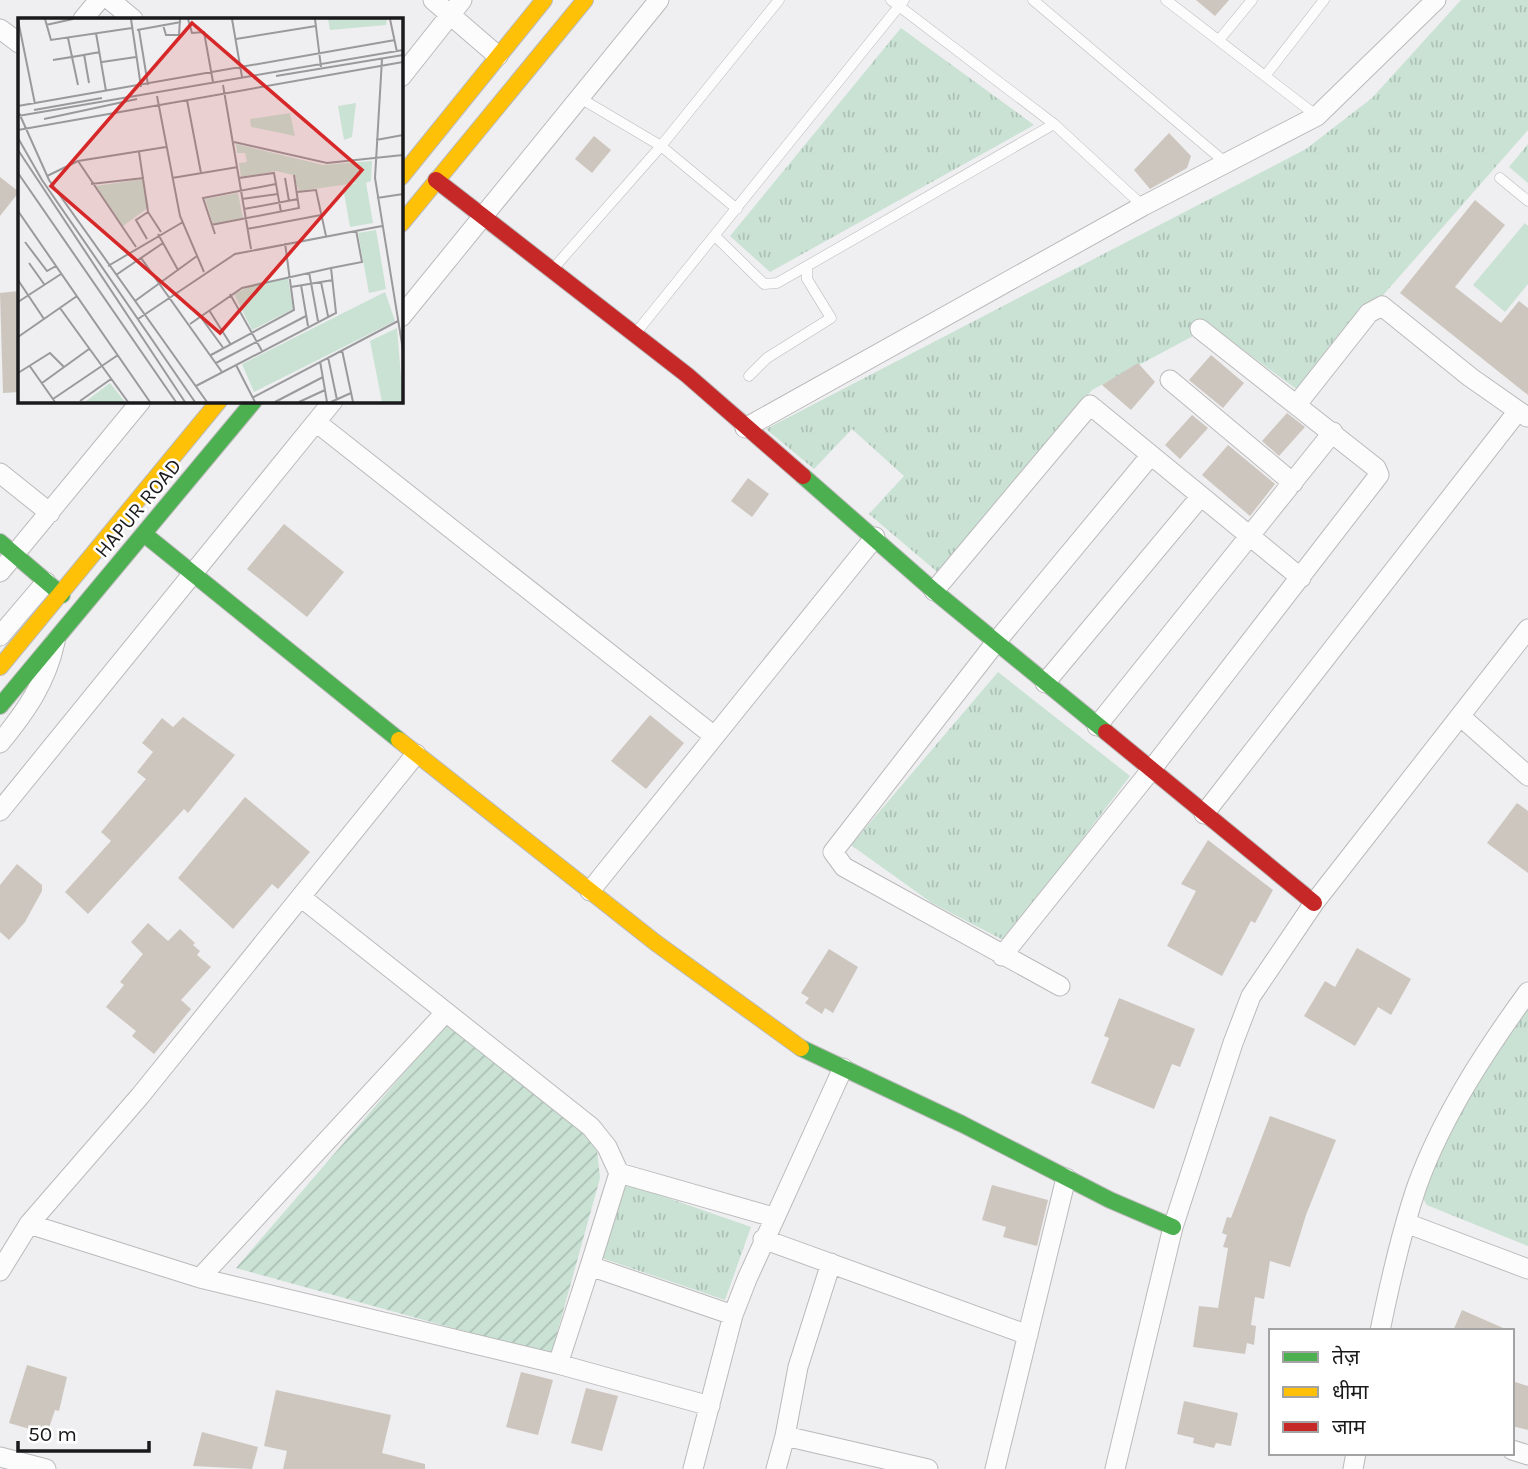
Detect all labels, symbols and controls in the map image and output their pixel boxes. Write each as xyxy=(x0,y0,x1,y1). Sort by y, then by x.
inset map xyxy=(18,18,402,402)
street label: HAPUR ROAD xyxy=(90,454,186,562)
legend xyxy=(1269,1329,1514,1455)
text: तेज़ xyxy=(1332,1345,1360,1369)
text: धीमा xyxy=(1332,1380,1369,1404)
scale bar xyxy=(18,1410,149,1454)
text: जाम xyxy=(1332,1415,1366,1439)
text: 50 m xyxy=(28,1422,77,1446)

